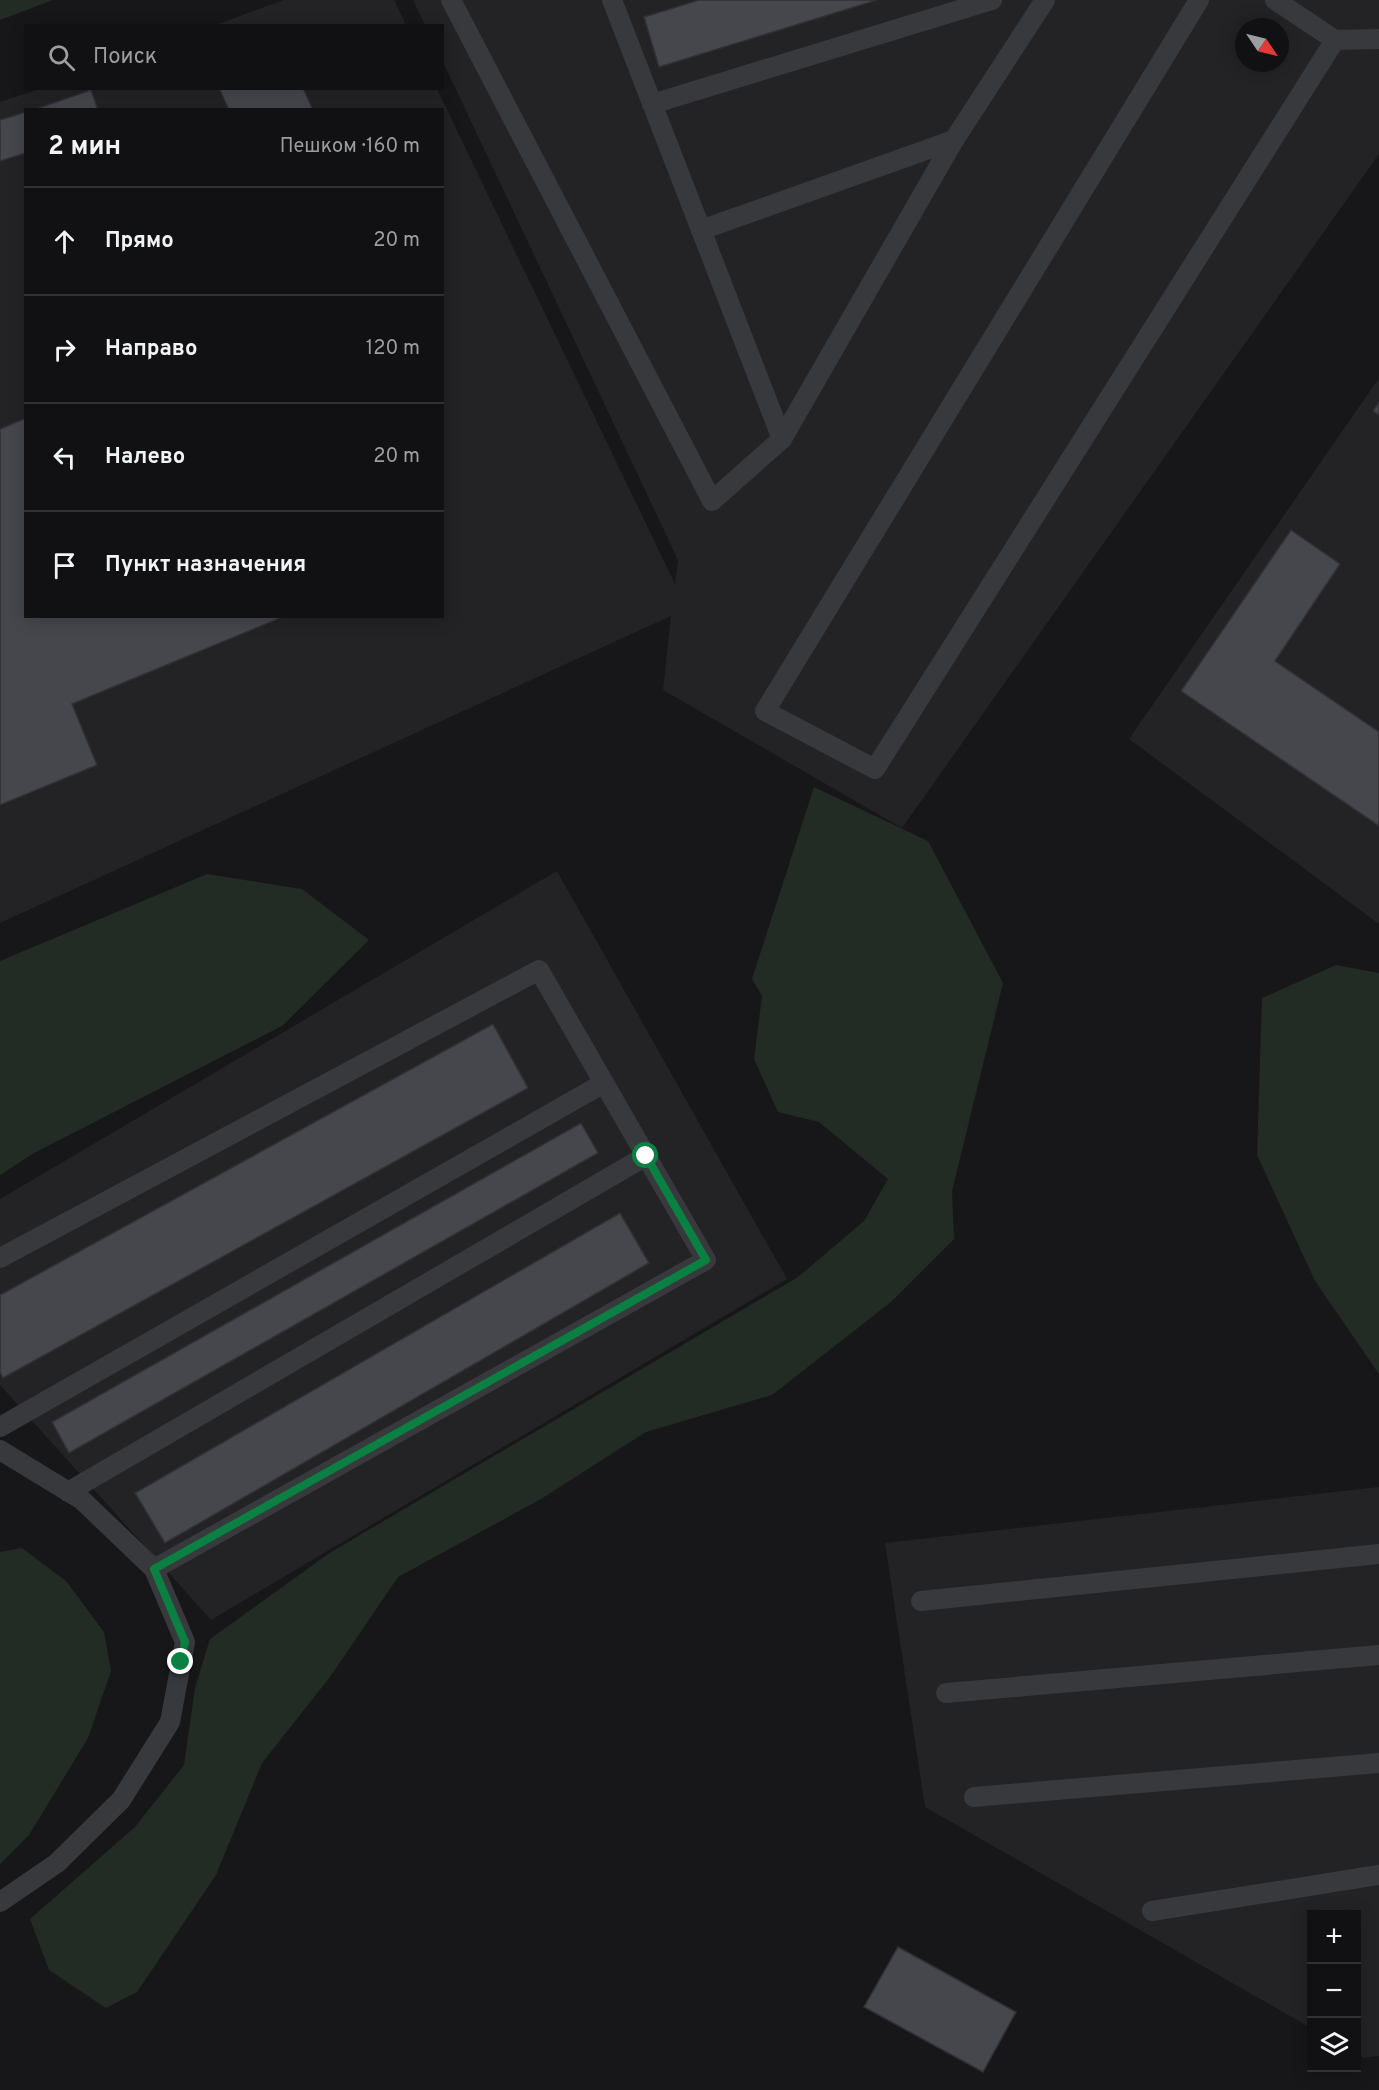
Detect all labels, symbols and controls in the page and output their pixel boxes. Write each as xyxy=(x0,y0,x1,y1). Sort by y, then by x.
north arrow xyxy=(1235,18,1289,72)
search box xyxy=(24,24,444,90)
icon: search xyxy=(45,41,78,74)
text: Поиск xyxy=(93,44,157,71)
text: 2 мин xyxy=(48,131,121,164)
text: Пешком · 160 m xyxy=(280,134,420,160)
icon: ahead xyxy=(48,225,81,258)
text: Прямо xyxy=(105,228,174,255)
text: 20 m xyxy=(373,228,420,254)
icon: right xyxy=(48,333,81,366)
text: Направо xyxy=(105,336,197,363)
text: 120 m xyxy=(366,336,420,362)
icon: left xyxy=(48,441,81,474)
text: Налево xyxy=(105,444,185,471)
text: 20 m xyxy=(373,444,420,470)
icon: arrive xyxy=(48,549,81,582)
text: Пункт назначения xyxy=(105,552,306,579)
route start xyxy=(632,1142,658,1168)
route end xyxy=(167,1648,193,1674)
map controls xyxy=(1307,1910,1361,2072)
button: + xyxy=(1307,1910,1361,1964)
button: − xyxy=(1307,1964,1361,2018)
button: layers xyxy=(1307,2018,1361,2072)

